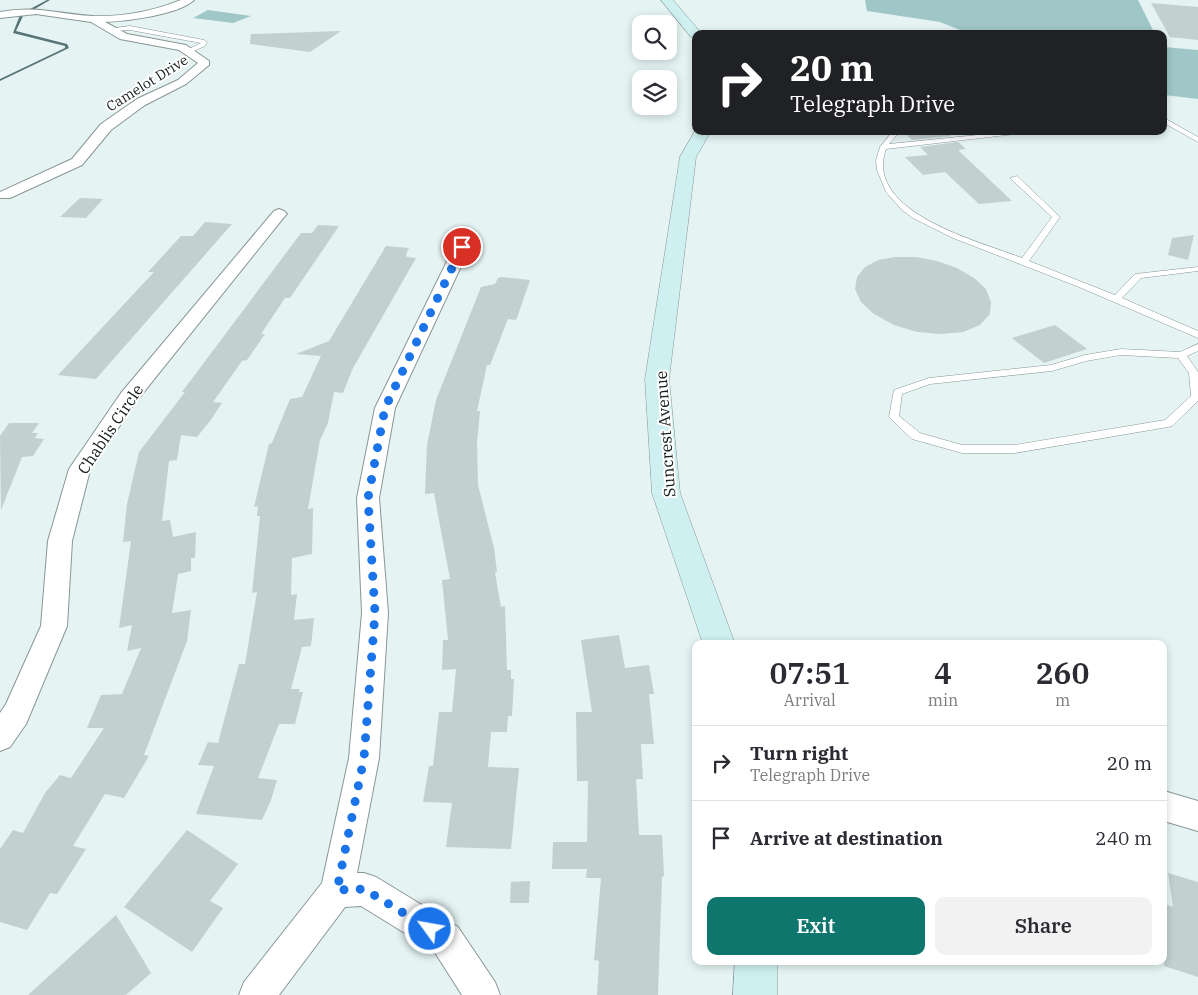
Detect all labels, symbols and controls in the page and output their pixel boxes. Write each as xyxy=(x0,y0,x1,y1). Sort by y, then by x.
map controls xyxy=(632,15,677,115)
button: search xyxy=(632,15,677,60)
text: 20 m xyxy=(790,45,874,91)
icon: right xyxy=(707,50,772,115)
street label: Camelot Drive xyxy=(103,51,191,115)
button: layers xyxy=(632,70,677,115)
text: Telegraph Drive xyxy=(790,89,955,118)
pin xyxy=(441,226,483,268)
icon: arrive xyxy=(448,233,476,261)
street label: Suncrest Avenue xyxy=(651,370,679,498)
street label: Chablis Circle xyxy=(73,380,147,478)
text: 07:51 xyxy=(769,653,850,692)
text: 4 xyxy=(934,653,952,692)
text: 260 xyxy=(1036,653,1090,692)
text: Arrival xyxy=(784,690,836,710)
text: min xyxy=(928,690,958,710)
text: m xyxy=(1055,690,1070,710)
text: Turn right xyxy=(750,741,848,765)
icon: right xyxy=(707,749,735,777)
text: 20 m xyxy=(1107,751,1152,775)
text: Telegraph Drive xyxy=(750,765,870,785)
icon: arrive xyxy=(707,824,735,852)
text: Arrive at destination xyxy=(750,826,943,850)
text: 240 m xyxy=(1095,826,1152,850)
button: Exit xyxy=(707,897,925,955)
button: Share xyxy=(935,897,1152,955)
position arrow xyxy=(403,902,455,954)

